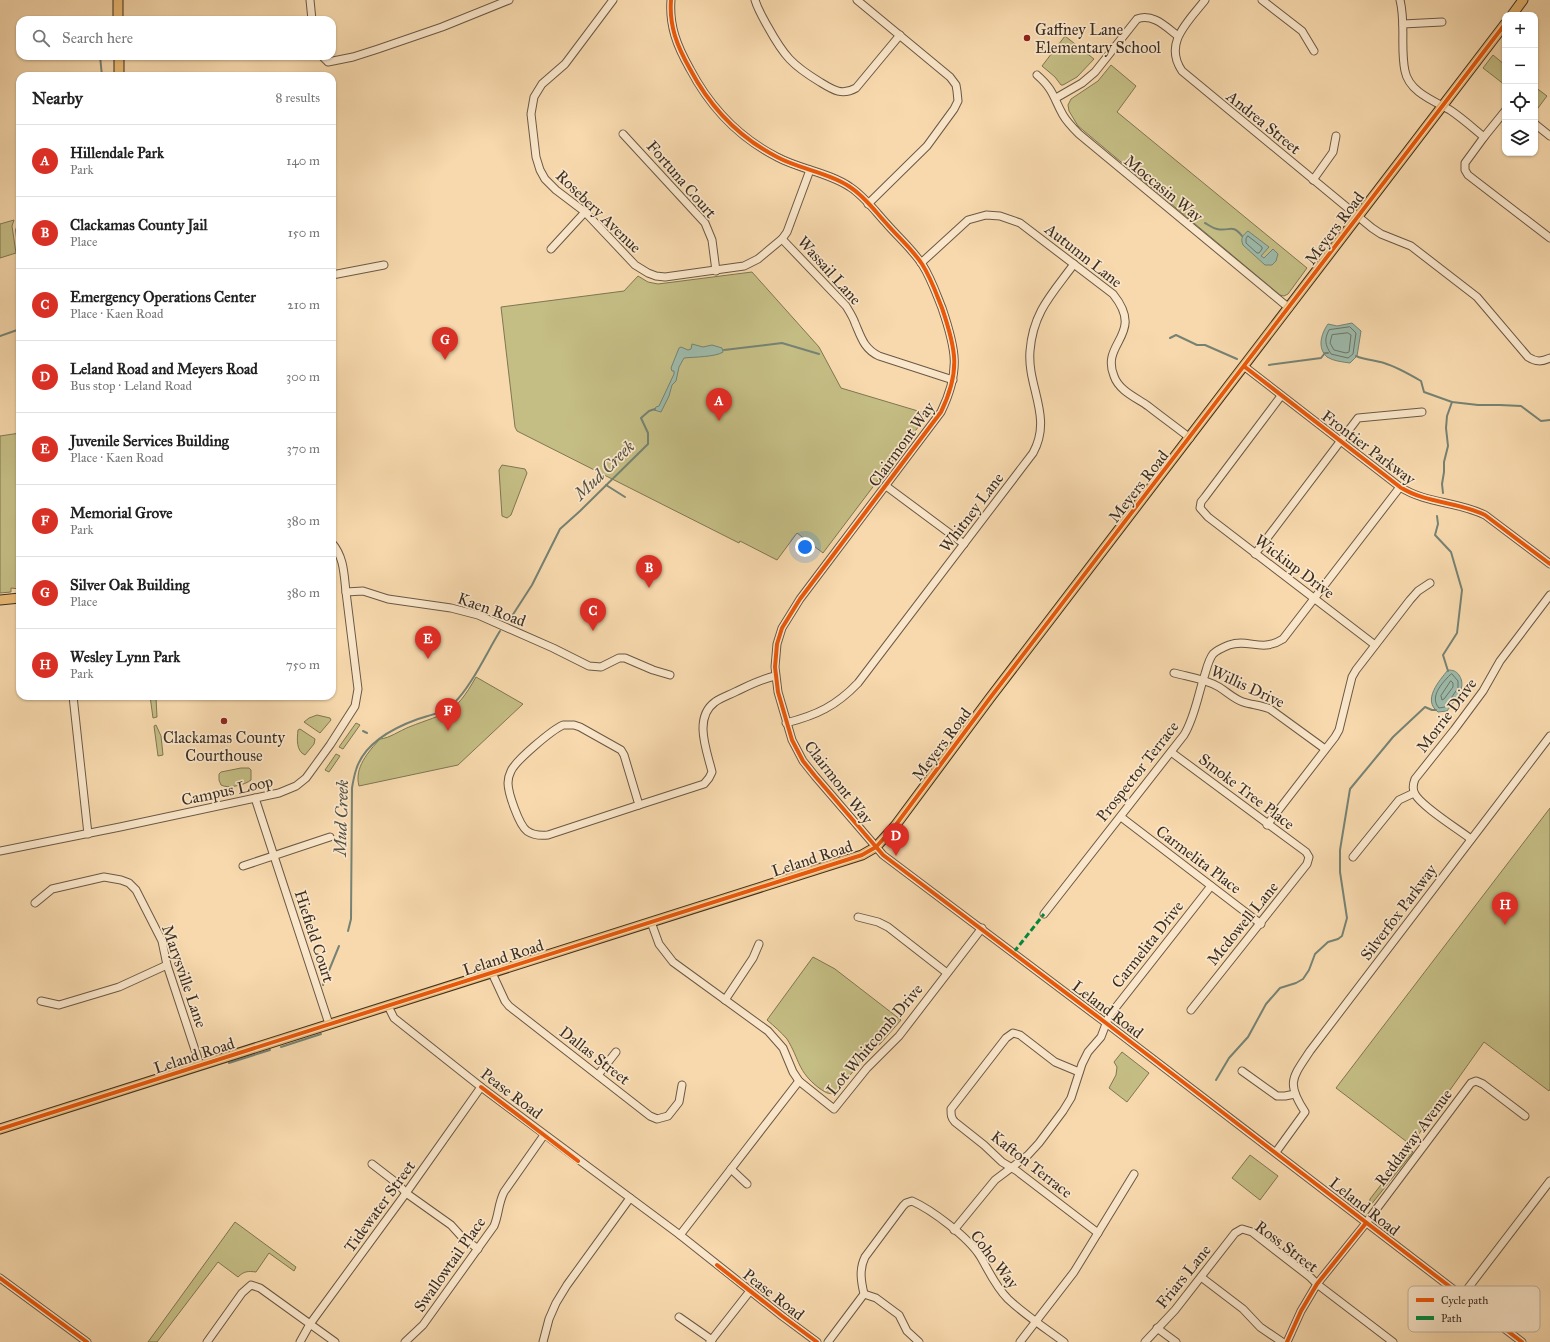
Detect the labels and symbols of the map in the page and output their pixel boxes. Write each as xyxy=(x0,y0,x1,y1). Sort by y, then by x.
place label: Gaffney Lane Elementary School xyxy=(1035,20,1161,57)
marker: Gaffney Lane Elementary School xyxy=(1022,33,1032,43)
street label: Andrea Street xyxy=(1222,86,1305,158)
street label: Fortuna Court xyxy=(643,137,721,222)
street label: Moccasin Way xyxy=(1121,151,1207,226)
street label: Rosebery Avenue xyxy=(552,166,645,257)
street label: Meyers Road xyxy=(1301,188,1368,268)
street label: Autumn Lane xyxy=(1041,219,1126,292)
street label: Wassail Lane xyxy=(794,232,866,309)
pin: G xyxy=(432,327,458,360)
pin: A xyxy=(706,388,732,421)
street label: Clairmont Way xyxy=(864,398,939,490)
street label: Frontier Parkway xyxy=(1318,406,1420,489)
water label: Mud Creek xyxy=(568,436,639,506)
street label: Meyers Road xyxy=(1104,446,1172,526)
street label: Whitney Lane xyxy=(935,469,1008,556)
street label: Wickiup Drive xyxy=(1251,530,1339,603)
your location xyxy=(795,537,815,557)
pin: B xyxy=(636,555,662,588)
street label: Kaen Road xyxy=(455,588,528,631)
pin: C xyxy=(580,598,606,631)
pin: E xyxy=(415,626,441,659)
street label: Willis Drive xyxy=(1208,661,1288,712)
street label: Morrie Drive xyxy=(1412,674,1481,756)
pin: F xyxy=(435,698,461,731)
street label: Meyers Road xyxy=(908,704,975,784)
marker: Clackamas County Courthouse xyxy=(219,716,229,726)
street label: Prospector Terrace xyxy=(1092,717,1183,825)
place label: Clackamas County Courthouse xyxy=(163,728,285,765)
street label: Clairmont Way xyxy=(800,737,877,828)
street label: Smoke Tree Place xyxy=(1195,749,1299,834)
street label: Campus Loop xyxy=(180,772,275,809)
water label: Mud Creek xyxy=(330,779,353,859)
street label: Carmelita Place xyxy=(1152,821,1245,898)
pin: D xyxy=(883,823,909,856)
street label: Leland Road xyxy=(769,836,855,880)
street label: Silverfox Parkway xyxy=(1356,860,1441,964)
street label: Mcdowell Lane xyxy=(1203,877,1282,969)
street label: Hiefield Court xyxy=(291,888,338,985)
pin: H xyxy=(1492,892,1518,925)
street label: Carmelita Drive xyxy=(1108,897,1187,992)
street label: Marysville Lane xyxy=(158,922,211,1030)
street label: Leland Road xyxy=(460,935,546,979)
street label: Leland Road xyxy=(1069,977,1147,1042)
street label: Lot Whitcomb Drive xyxy=(822,979,927,1099)
street label: Dallas Street xyxy=(556,1022,634,1089)
street label: Leland Road xyxy=(151,1033,237,1077)
street label: Pease Road xyxy=(477,1064,546,1123)
street label: Reddaway Avenue xyxy=(1371,1085,1456,1190)
street label: Kafton Terrace xyxy=(987,1127,1076,1202)
street label: Tidewater Street xyxy=(340,1156,419,1256)
street label: Leland Road xyxy=(1326,1173,1404,1240)
street label: Swallowtail Place xyxy=(410,1213,489,1315)
street label: Ross Street xyxy=(1251,1216,1322,1277)
street label: Coho Way xyxy=(967,1226,1023,1293)
street label: Friars Lane xyxy=(1152,1240,1215,1312)
street label: Pease Road xyxy=(739,1265,808,1324)
legend xyxy=(1408,1286,1540,1332)
text: Cycle path xyxy=(1441,1294,1488,1307)
text: Path xyxy=(1441,1312,1462,1325)

